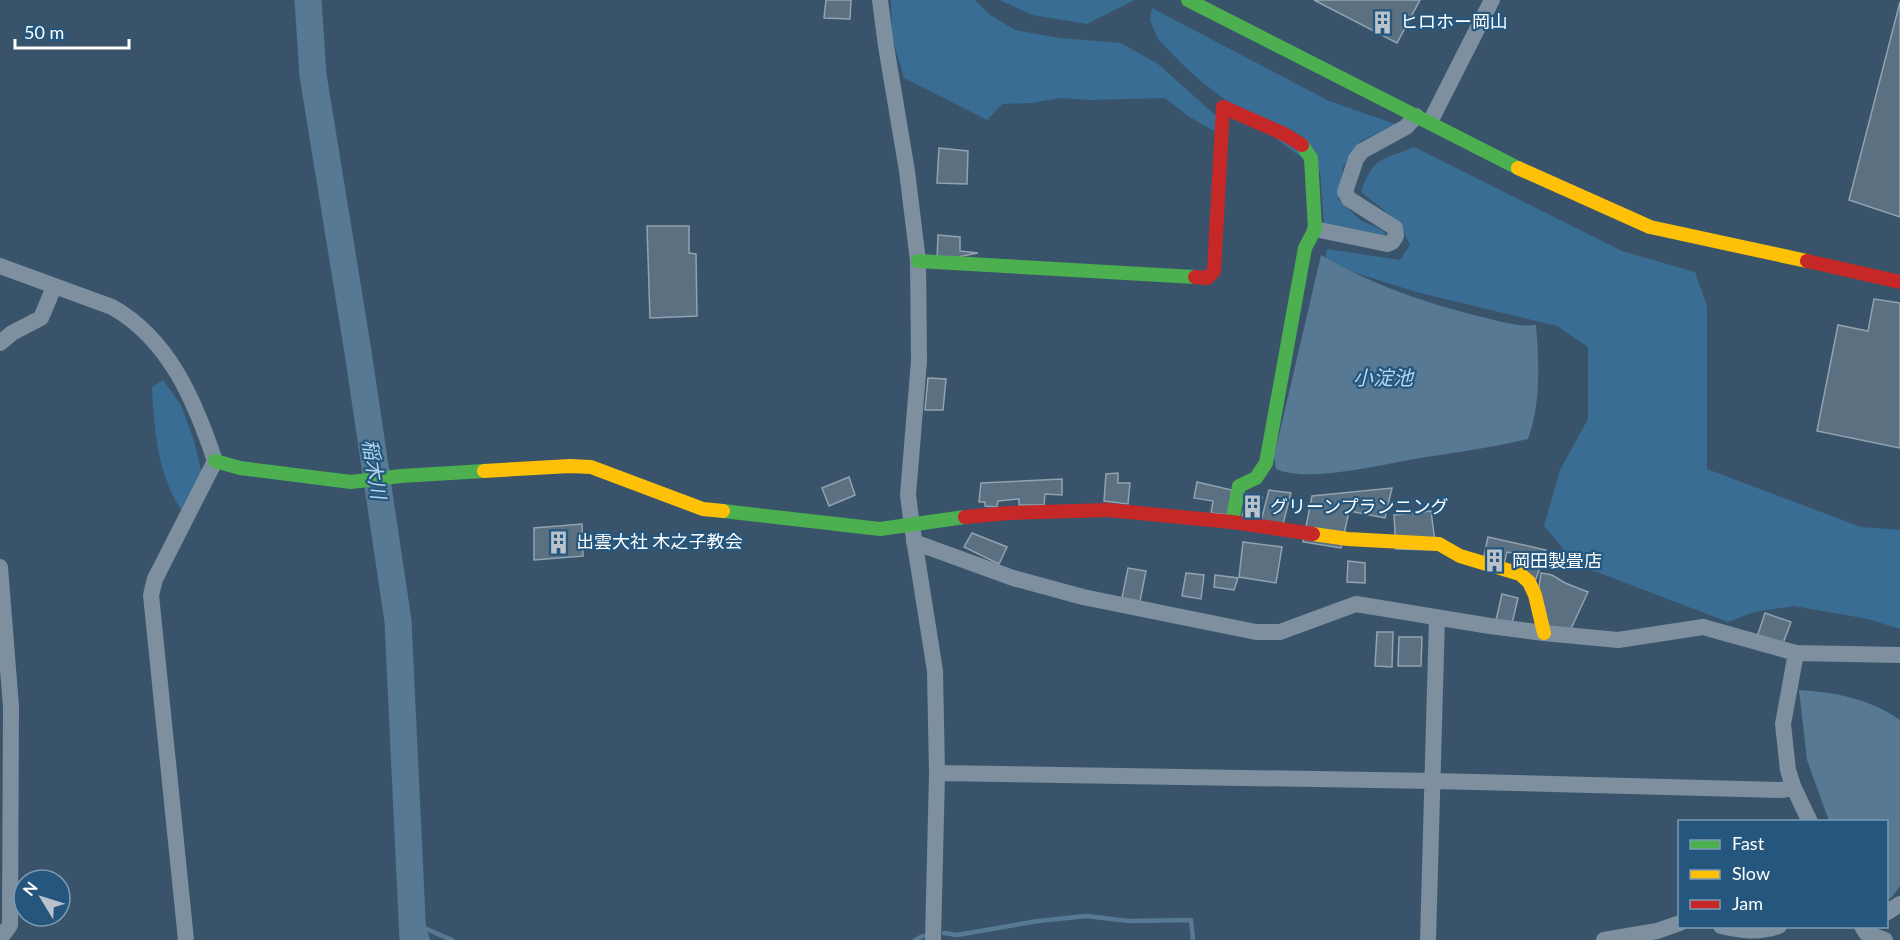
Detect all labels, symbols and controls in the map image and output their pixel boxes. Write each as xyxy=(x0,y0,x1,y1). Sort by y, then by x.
building icon: ヒロホー岡山 xyxy=(1369,9,1395,35)
place label: ヒロホー岡山 xyxy=(1400,10,1508,32)
scale bar xyxy=(15,12,129,50)
text: 50 m xyxy=(24,21,64,43)
water label: 小淀池 xyxy=(1353,365,1415,389)
water label: 稲木川 xyxy=(358,437,392,502)
building icon: グリーンプランニング xyxy=(1239,494,1265,520)
place label: グリーンプランニング xyxy=(1270,495,1449,517)
building icon: 出雲大社 木之子教会 xyxy=(545,529,571,555)
place label: 出雲大社 木之子教会 xyxy=(576,530,743,552)
building icon: 岡田製畳店 xyxy=(1481,548,1507,574)
place label: 岡田製畳店 xyxy=(1512,549,1602,571)
legend xyxy=(1678,820,1888,928)
text: Fast xyxy=(1732,832,1765,854)
text: Slow xyxy=(1732,862,1770,884)
north arrow xyxy=(12,868,72,928)
text: N xyxy=(19,878,41,899)
text: Jam xyxy=(1732,892,1763,914)

